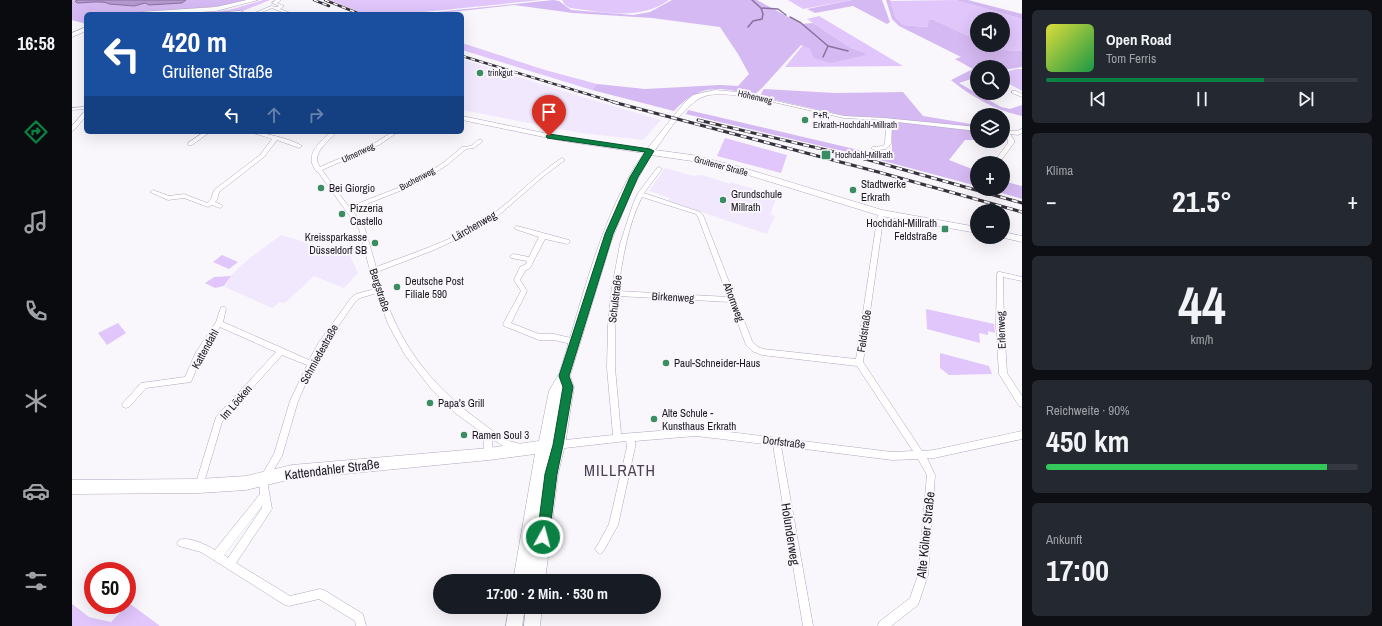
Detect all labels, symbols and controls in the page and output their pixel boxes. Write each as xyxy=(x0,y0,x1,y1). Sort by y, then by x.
map controls xyxy=(970,12,1010,244)
button: sound xyxy=(970,12,1010,52)
text: 420 m xyxy=(162,23,227,61)
icon: left xyxy=(96,28,148,80)
text: Open Road xyxy=(1106,29,1172,50)
text: 16:58 xyxy=(17,31,55,56)
text: Tom Ferris xyxy=(1106,50,1156,67)
text: Gruitener Straße xyxy=(162,59,273,84)
button: search xyxy=(970,60,1010,100)
place label: trinkgut xyxy=(488,67,513,79)
marker: trinkgut xyxy=(475,68,485,78)
street label: Höhenweg xyxy=(736,87,774,107)
icon: previous xyxy=(1087,88,1109,110)
icon: pause xyxy=(1191,88,1213,110)
icon: next xyxy=(1295,88,1317,110)
pin xyxy=(532,95,566,136)
icon: arrive xyxy=(538,101,560,123)
icon: left xyxy=(221,104,243,126)
icon: ahead xyxy=(263,104,285,126)
icon: right xyxy=(305,104,327,126)
button: layers xyxy=(970,108,1010,148)
place label: P+R, Erkrath-Hochdahl-Millrath xyxy=(813,109,897,131)
marker: P+R, Erkrath-Hochdahl-Millrath xyxy=(800,115,810,125)
icon: directions xyxy=(22,118,50,146)
street label: Ulmenweg xyxy=(340,140,377,166)
marker: Hochdahl-Millrath xyxy=(820,149,832,161)
place label: Hochdahl-Millrath xyxy=(835,149,893,161)
street label: Gruitener Straße xyxy=(693,153,749,179)
button: + xyxy=(970,156,1010,196)
text: Klima xyxy=(1046,162,1073,179)
street label: Buchenweg xyxy=(397,164,438,193)
place label: Stadtwerke Erkrath xyxy=(861,177,906,204)
place label: Bei Giorgio xyxy=(329,181,375,195)
text: 21.5° xyxy=(1172,181,1232,221)
marker: Bei Giorgio xyxy=(316,183,326,193)
marker: Stadtwerke Erkrath xyxy=(848,185,858,195)
text: − xyxy=(1046,186,1057,216)
text: + xyxy=(1347,186,1358,216)
place label: Grundschule Millrath xyxy=(731,187,782,214)
marker: Grundschule Millrath xyxy=(718,195,728,205)
place label: Pizzeria Castello xyxy=(350,201,383,228)
button: − xyxy=(970,204,1010,244)
icon: music xyxy=(22,208,50,236)
street label: Lärchenweg xyxy=(449,208,499,244)
marker: Pizzeria Castello xyxy=(337,209,347,219)
place label: Hochdahl-Millrath Feldstraße xyxy=(866,216,937,243)
marker: Hochdahl-Millrath Feldstraße xyxy=(940,224,950,234)
place label: Kreissparkasse Düsseldorf SB xyxy=(305,230,367,257)
marker: Kreissparkasse Düsseldorf SB xyxy=(370,238,380,248)
street label: Bergstraße xyxy=(366,267,394,313)
text: 44 xyxy=(1178,270,1226,340)
place label: Deutsche Post Filiale 590 xyxy=(405,274,464,301)
street label: Schulstraße xyxy=(605,274,625,324)
street label: Ahornweg xyxy=(720,280,748,323)
marker: Deutsche Post Filiale 590 xyxy=(392,282,402,292)
street label: Birkenweg xyxy=(651,289,695,305)
icon: phone xyxy=(22,297,50,325)
street label: Feldstraße xyxy=(854,309,874,353)
street label: Erlenweg xyxy=(993,311,1009,349)
street label: Schmiedestraße xyxy=(297,322,341,386)
street label: Kattendahl xyxy=(188,327,222,371)
text: km/h xyxy=(1190,331,1214,348)
place label: Paul-Schneider-Haus xyxy=(674,356,761,370)
marker: Paul-Schneider-Haus xyxy=(661,358,671,368)
street label: Im Löcken xyxy=(217,382,255,422)
icon: climate xyxy=(22,387,50,415)
place label: Papa's Grill xyxy=(438,396,484,410)
marker: Papa's Grill xyxy=(425,398,435,408)
text: Reichweite · 90% xyxy=(1046,402,1130,419)
place label: Alte Schule - Kunsthaus Erkrath xyxy=(661,406,736,433)
marker: Alte Schule - Kunsthaus Erkrath xyxy=(649,414,659,424)
text: 450 km xyxy=(1046,421,1129,461)
place label: Ramen Soul 3 xyxy=(472,428,529,442)
marker: Ramen Soul 3 xyxy=(459,430,469,440)
street label: Dorfstraße xyxy=(762,432,806,452)
street label: Kattendahler Straße xyxy=(284,455,381,484)
district label: MILLRATH xyxy=(584,459,656,481)
icon: car xyxy=(22,477,50,505)
street label: Alte Kölner Straße xyxy=(912,491,939,580)
street label: Holunderweg xyxy=(777,502,804,566)
position arrow xyxy=(522,516,564,558)
text: Ankunft xyxy=(1046,531,1082,548)
text: 17:00 xyxy=(1046,550,1109,590)
speed limit sign: 50 xyxy=(84,562,136,614)
icon: filters xyxy=(22,567,50,595)
text: 17:00 · 2 Min. · 530 m xyxy=(486,583,608,604)

